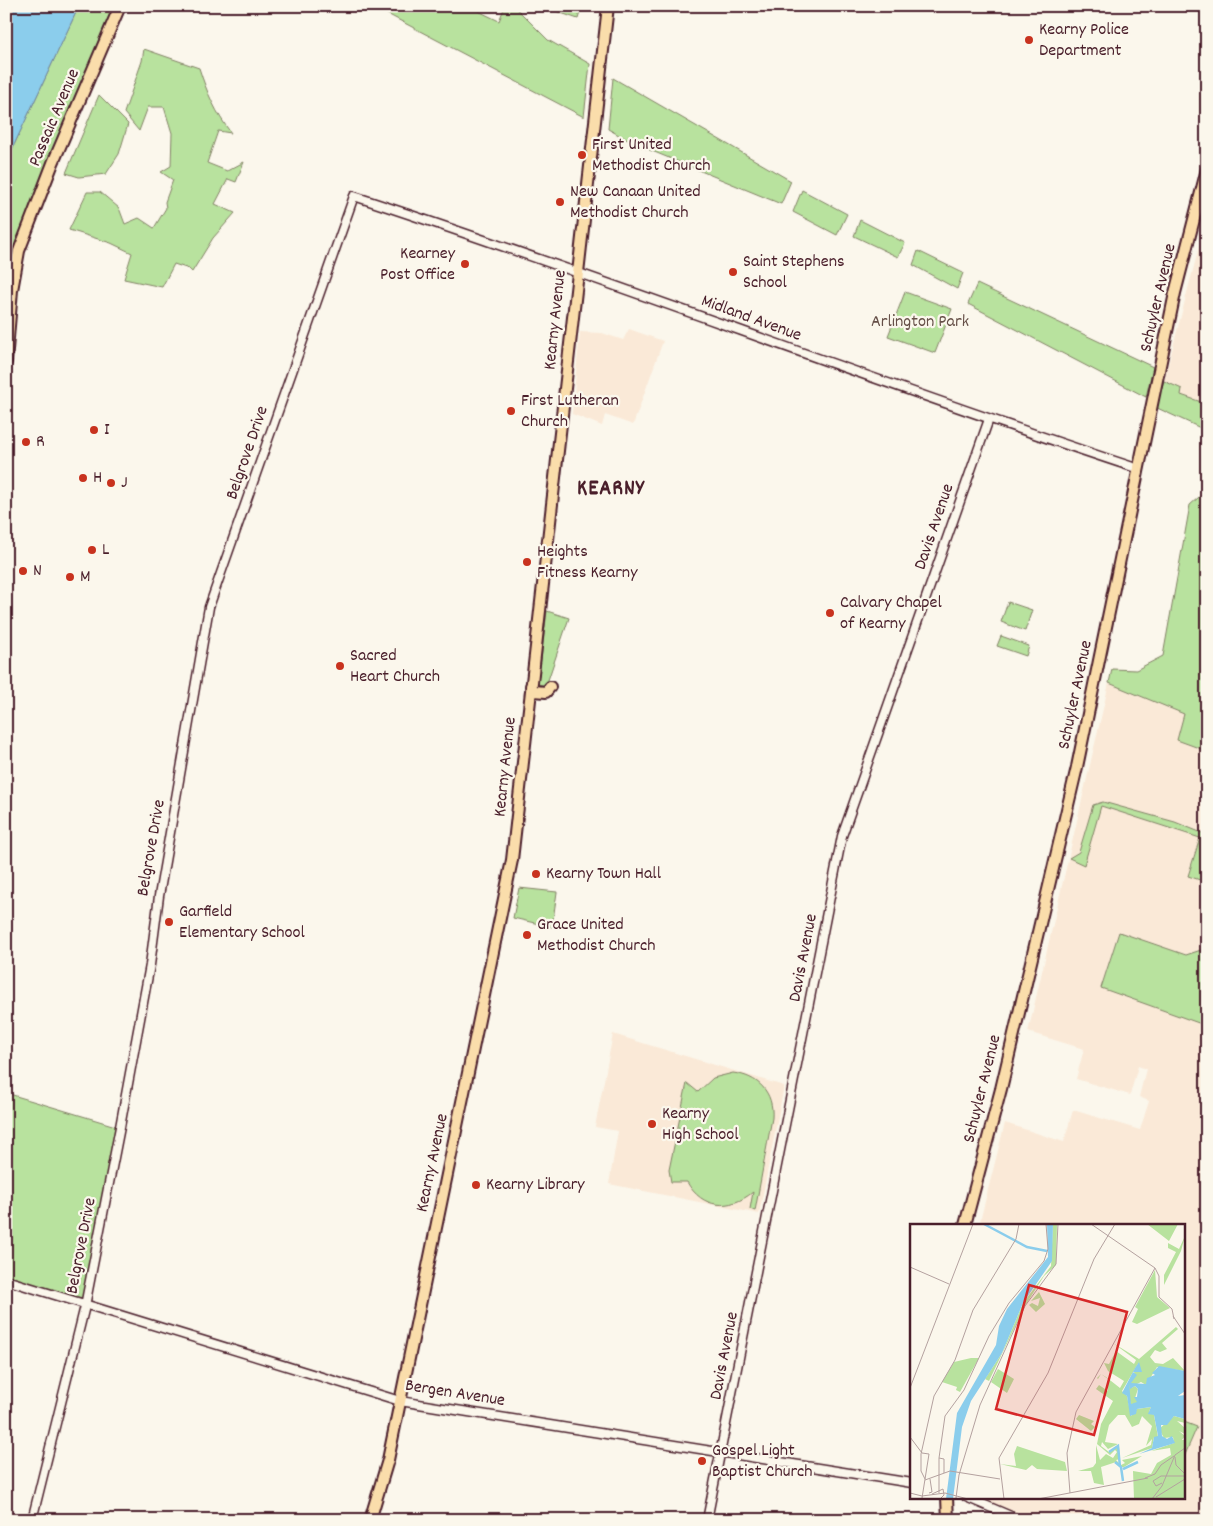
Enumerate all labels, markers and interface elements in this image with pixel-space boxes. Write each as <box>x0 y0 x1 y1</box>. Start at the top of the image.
place label: Kearny Police Department <box>1039 18 1129 64</box>
marker: Kearny Police Department <box>1023 34 1035 46</box>
street label: Passaic Avenue <box>23 65 87 171</box>
place label: First United Methodist Church <box>592 133 711 179</box>
marker: First United Methodist Church <box>576 149 588 161</box>
place label: New Canaan United Methodist Church <box>570 180 701 226</box>
marker: New Canaan United Methodist Church <box>554 196 566 208</box>
street label: Schuyler Avenue <box>1134 241 1184 355</box>
place label: Kearney Post Office <box>380 242 456 288</box>
place label: Saint Stephens School <box>743 250 845 296</box>
marker: Kearney Post Office <box>459 258 471 270</box>
marker: Saint Stephens School <box>727 266 739 278</box>
street label: Kearny Avenue <box>538 269 574 371</box>
street label: Midland Avenue <box>697 289 805 349</box>
park label: Arlington Park <box>871 310 969 335</box>
place label: First Lutheran Church <box>521 389 619 435</box>
street label: Belgrove Drive <box>220 403 276 503</box>
marker: First Lutheran Church <box>505 405 517 417</box>
place label: I <box>104 418 110 443</box>
marker: I <box>88 424 100 436</box>
place label: R <box>36 430 45 455</box>
marker: R <box>20 436 32 448</box>
place label: H <box>93 466 102 491</box>
place label: J <box>121 471 128 496</box>
marker: H <box>77 472 89 484</box>
district label: KEARNY <box>577 474 645 505</box>
marker: J <box>105 477 117 489</box>
street label: Davis Avenue <box>909 481 961 573</box>
place label: L <box>102 538 110 563</box>
place label: Heights Fitness Kearny <box>537 540 638 586</box>
marker: L <box>86 544 98 556</box>
marker: Heights Fitness Kearny <box>521 556 533 568</box>
place label: N <box>33 559 42 584</box>
marker: N <box>17 565 29 577</box>
place label: M <box>80 565 91 590</box>
marker: M <box>64 571 76 583</box>
place label: Calvary Chapel of Kearny <box>840 591 942 637</box>
marker: Calvary Chapel of Kearny <box>824 607 836 619</box>
street label: Schuyler Avenue <box>1052 638 1100 752</box>
place label: Sacred Heart Church <box>350 644 440 690</box>
marker: Sacred Heart Church <box>334 660 346 672</box>
street label: Kearny Avenue <box>488 716 524 818</box>
street label: Belgrove Drive <box>131 798 173 898</box>
place label: Kearny Town Hall <box>546 862 662 887</box>
marker: Kearny Town Hall <box>530 868 542 880</box>
place label: Garfield Elementary School <box>179 900 306 946</box>
street label: Davis Avenue <box>783 912 825 1004</box>
place label: Grace United Methodist Church <box>537 913 656 959</box>
marker: Garfield Elementary School <box>163 916 175 928</box>
marker: Grace United Methodist Church <box>521 929 533 941</box>
street label: Schuyler Avenue <box>957 1032 1009 1146</box>
place label: Kearny High School <box>662 1102 739 1148</box>
street label: Kearny Avenue <box>410 1111 456 1215</box>
marker: Kearny High School <box>646 1118 658 1130</box>
place label: Kearny Library <box>486 1173 585 1198</box>
marker: Kearny Library <box>470 1179 482 1191</box>
street label: Belgrove Drive <box>60 1196 104 1296</box>
inset map <box>910 1224 1186 1498</box>
street label: Davis Avenue <box>704 1310 746 1402</box>
street label: Bergen Avenue <box>403 1374 507 1414</box>
place label: Gospel Light Baptist Church <box>712 1439 813 1485</box>
marker: Gospel Light Baptist Church <box>696 1455 708 1467</box>

